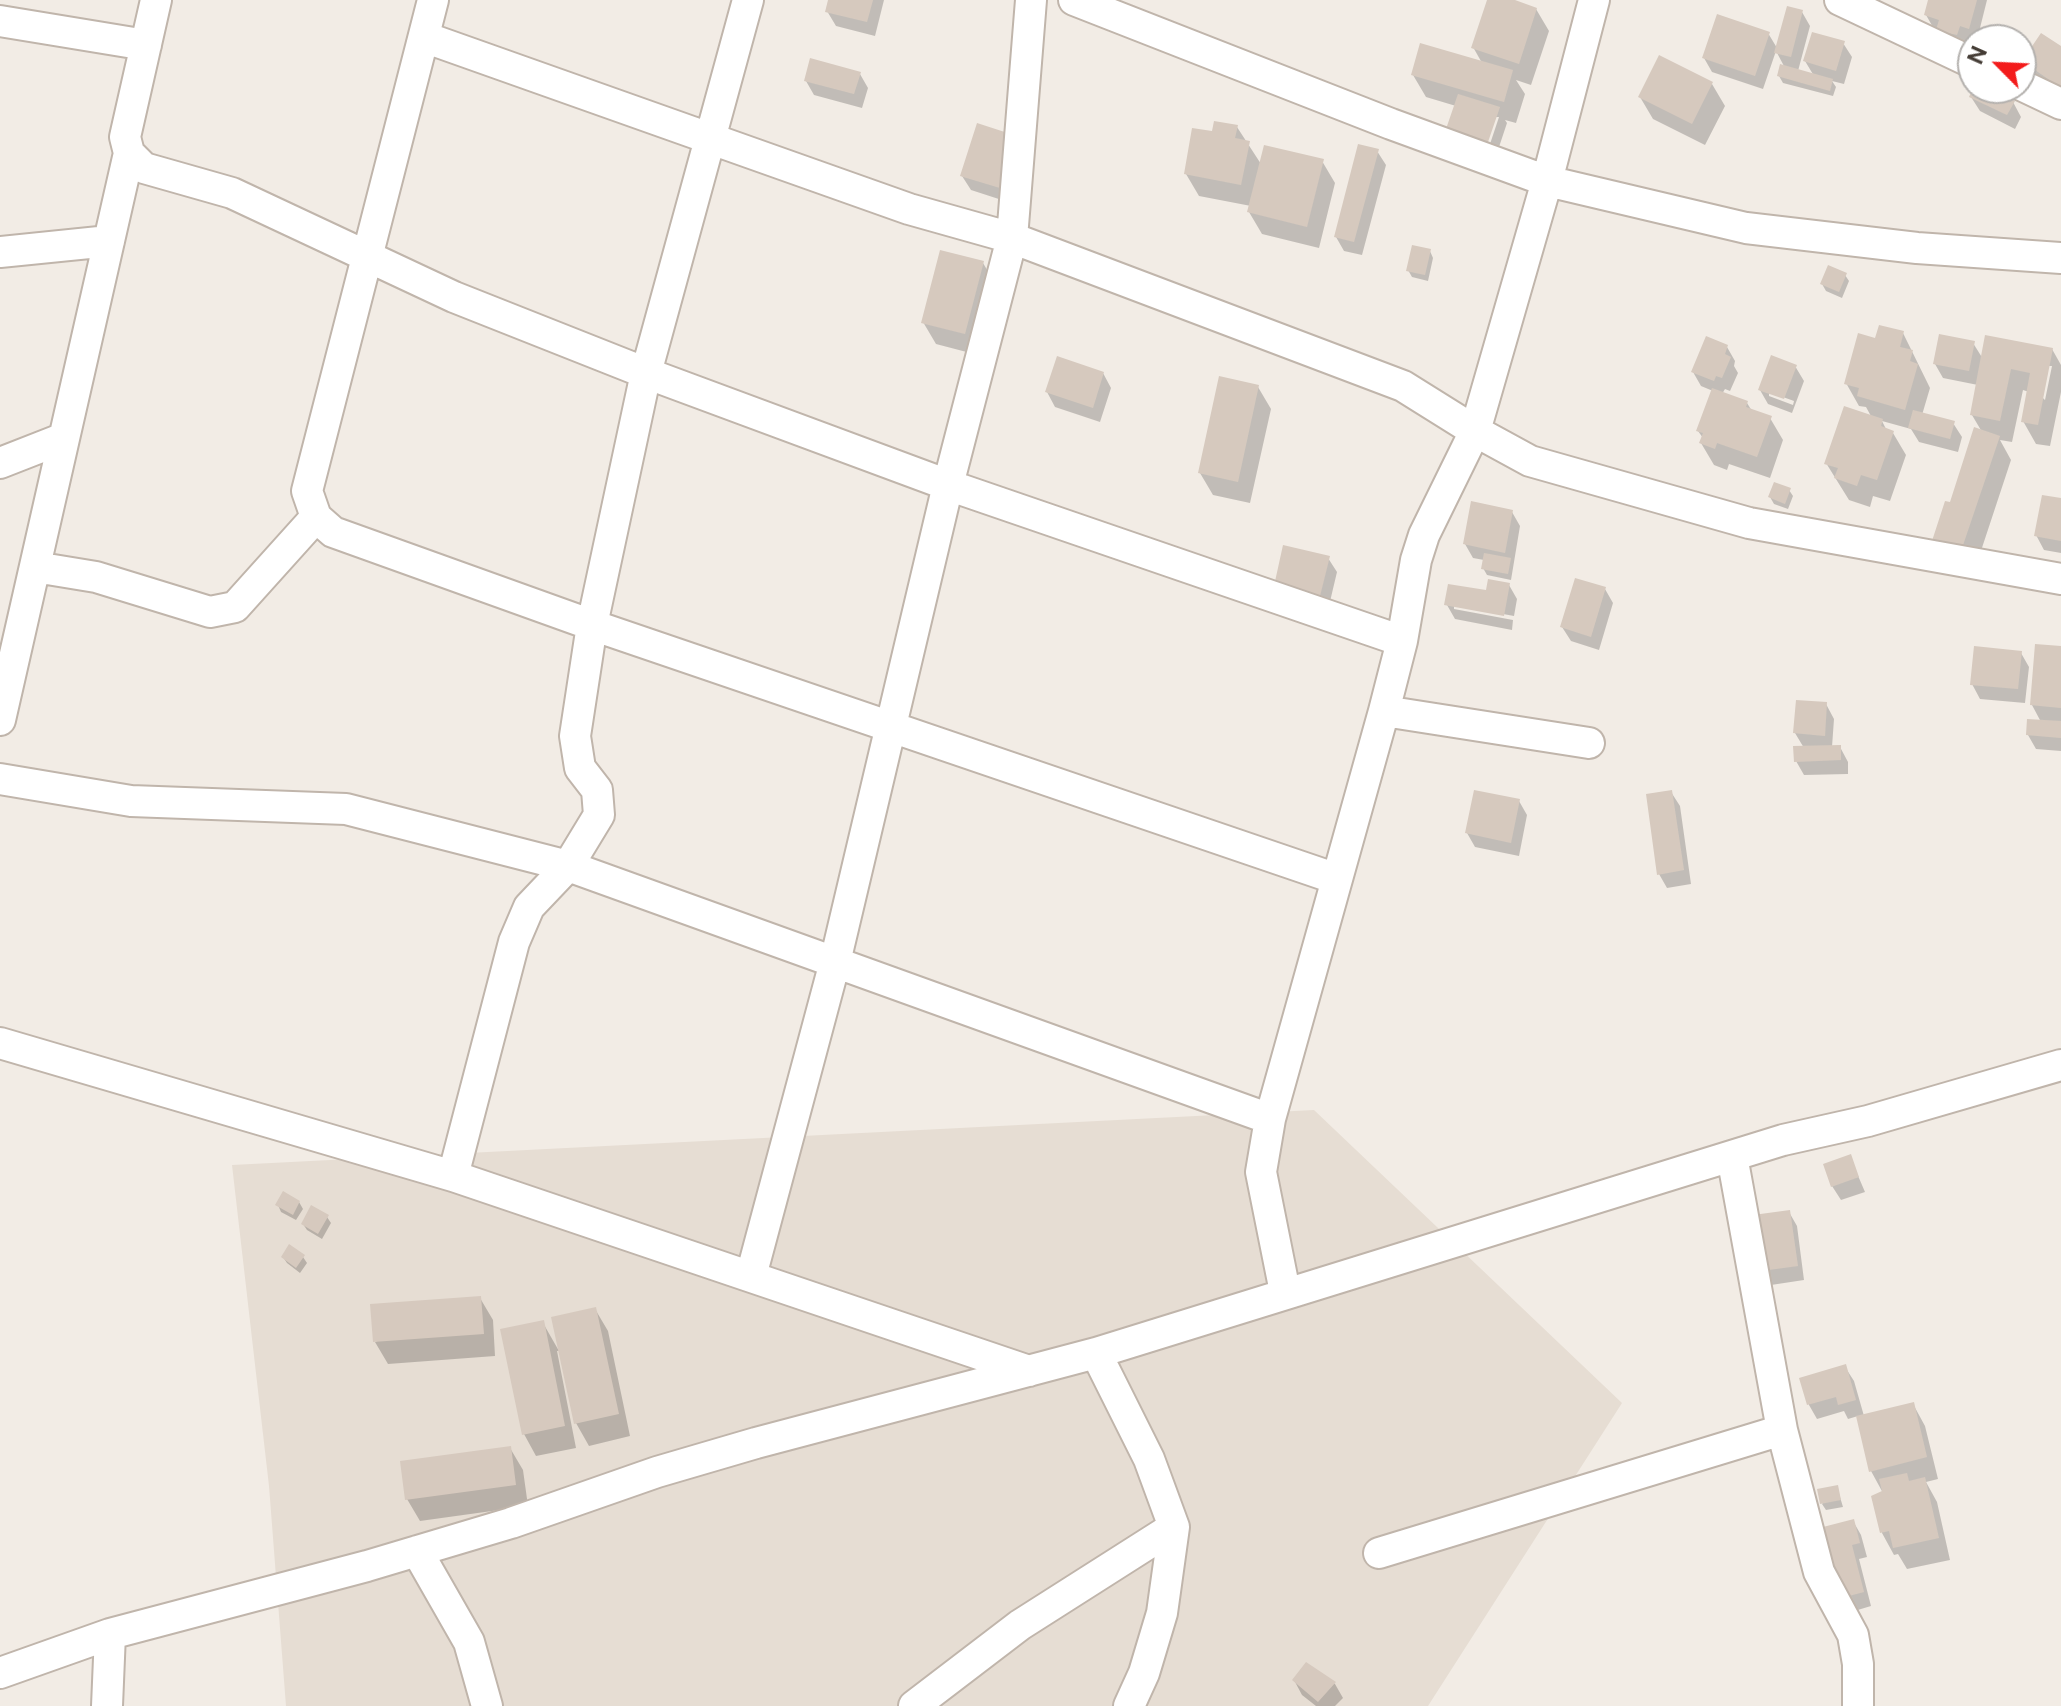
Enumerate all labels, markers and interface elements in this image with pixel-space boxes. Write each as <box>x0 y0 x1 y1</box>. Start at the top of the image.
north arrow <box>1957 24 2037 104</box>
text: N <box>1962 42 1992 68</box>

